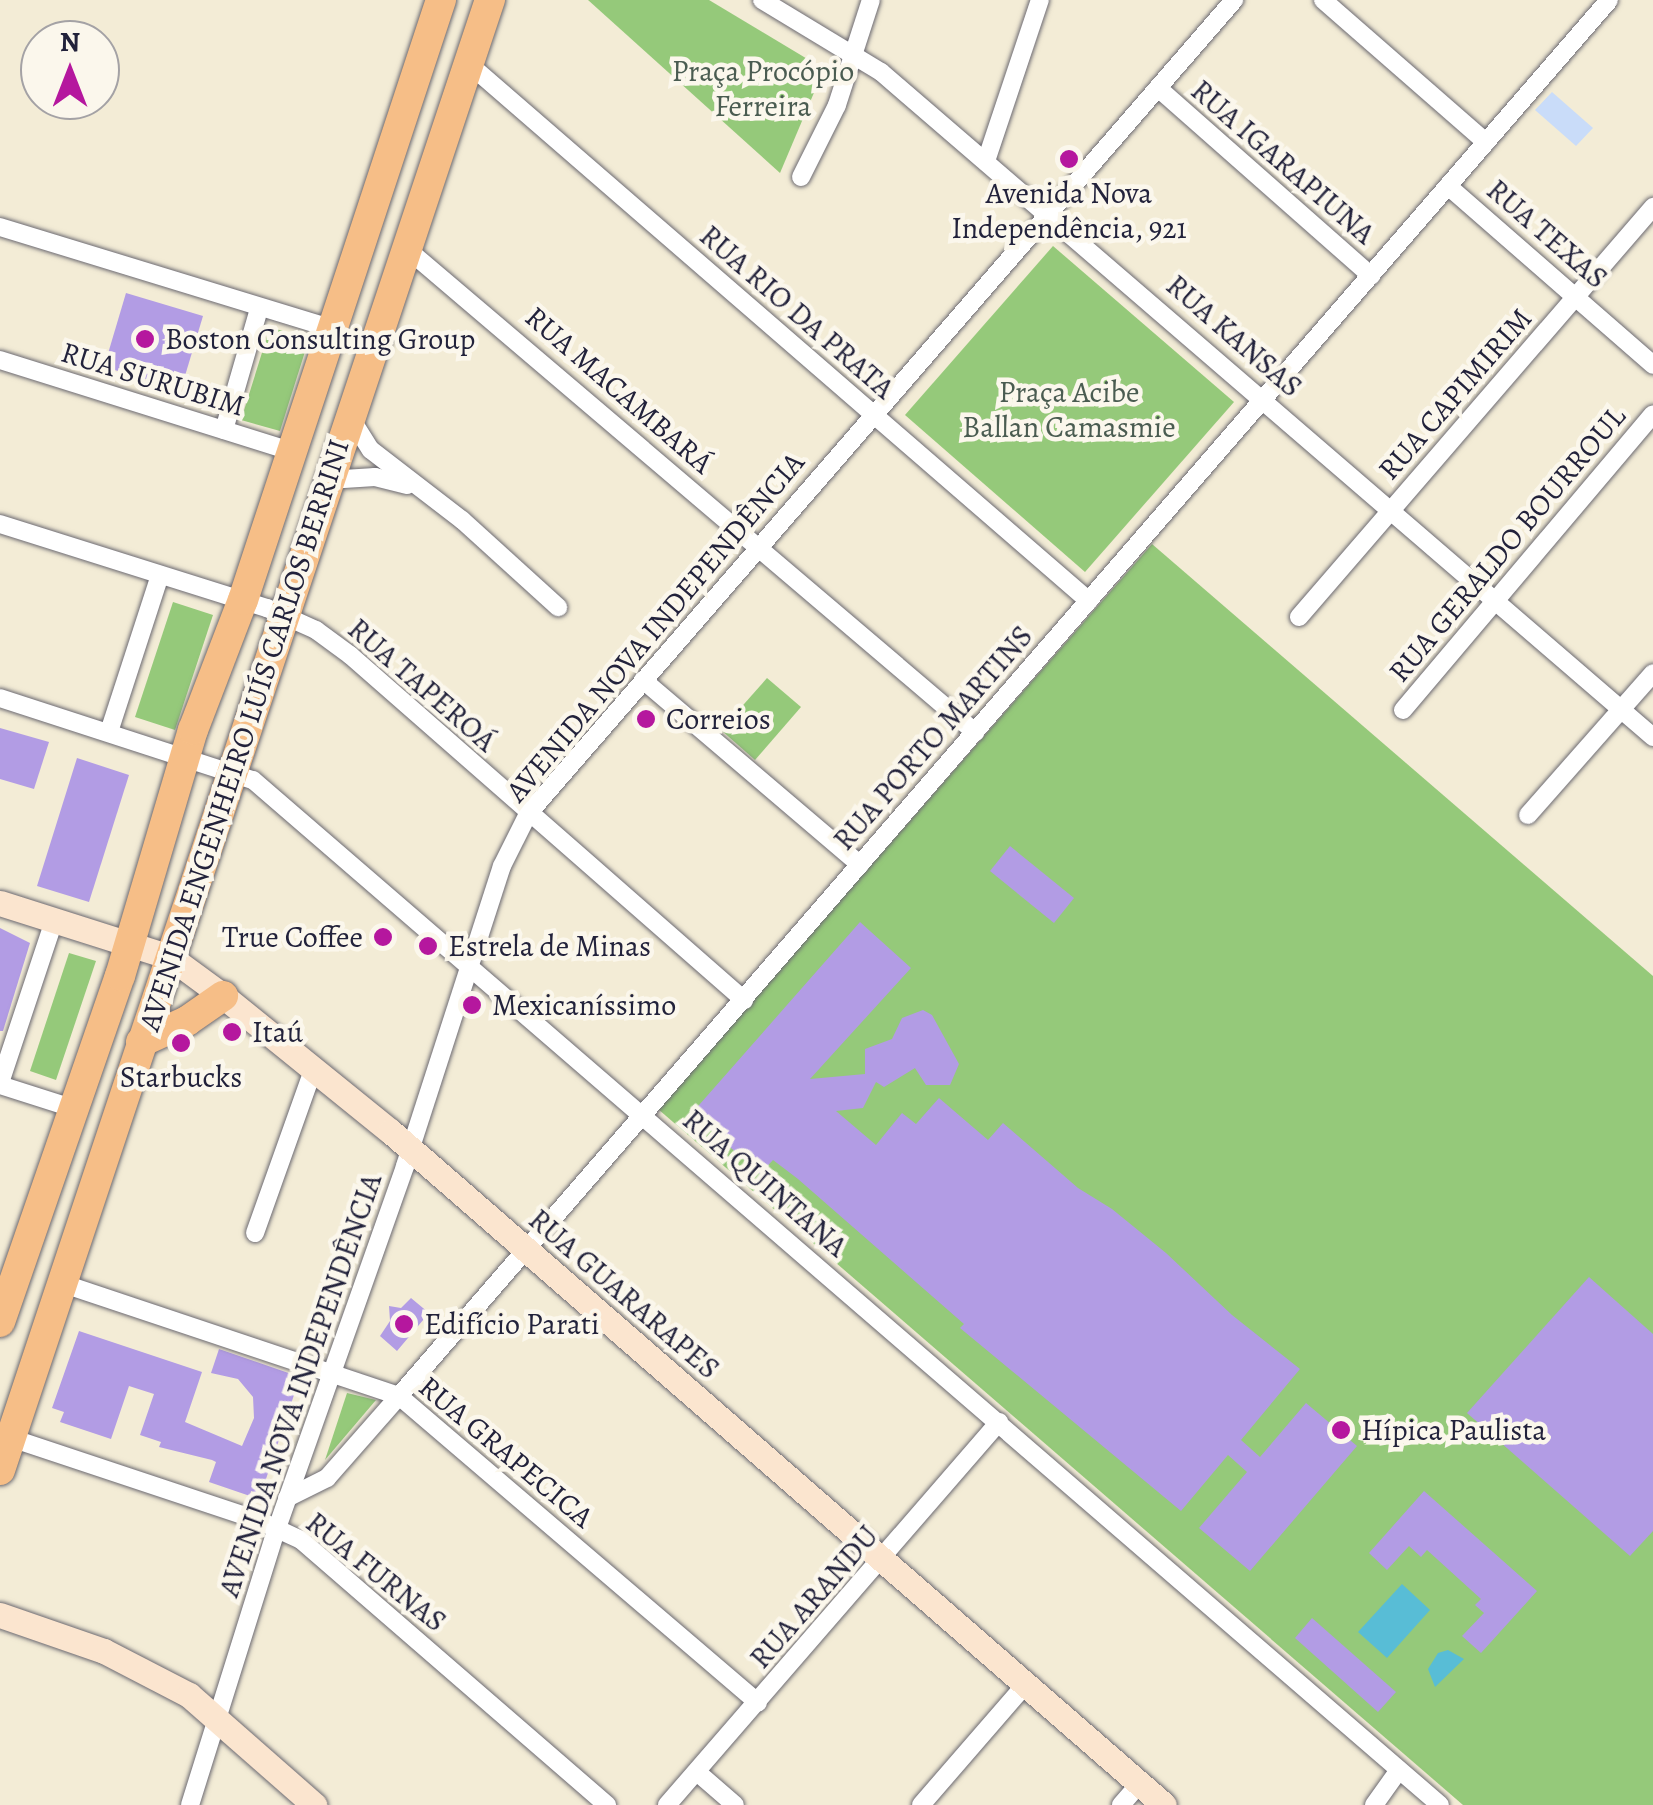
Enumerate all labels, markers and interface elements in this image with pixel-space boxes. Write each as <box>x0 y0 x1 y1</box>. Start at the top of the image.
north arrow <box>20 20 120 120</box>
text: N <box>60 23 80 61</box>
park label: Praça Procópio Ferreira <box>672 53 854 124</box>
street label: RUA IGARAPIUNA <box>1184 72 1382 252</box>
marker: Avenida Nova Independência, 921 <box>1058 148 1080 170</box>
street label: RUA TEXAS <box>1479 172 1615 296</box>
place label: Avenida Nova Independência, 921 <box>951 175 1187 246</box>
street label: RUA RIO DA PRATA <box>692 218 902 406</box>
street label: RUA KANSAS <box>1159 267 1309 405</box>
street label: RUA MACAMBARÁ <box>518 299 720 481</box>
street label: RUA CAPIMIRIM <box>1371 301 1539 487</box>
place label: Boston Consulting Group <box>165 321 475 357</box>
marker: Boston Consulting Group <box>134 328 156 350</box>
street label: RUA SURUBIM <box>57 334 249 424</box>
park label: Praça Acibe Ballan Camasmie <box>962 374 1176 444</box>
street label: RUA GERALDO BOURROUL <box>1381 399 1633 689</box>
street label: AVENIDA ENGENHEIRO LUÍS CARLOS BERRINI <box>131 435 357 1035</box>
street label: AVENIDA NOVA INDEPENDÊNCIA <box>498 445 812 809</box>
street label: RUA TAPEROÁ <box>340 611 504 759</box>
street label: RUA PORTO MARTINS <box>826 618 1040 858</box>
place label: Correios <box>666 701 771 737</box>
marker: Correios <box>635 708 657 730</box>
place label: True Coffee <box>222 919 363 955</box>
marker: True Coffee <box>372 926 394 948</box>
place label: Estrela de Minas <box>448 928 651 964</box>
marker: Estrela de Minas <box>417 935 439 957</box>
place label: Mexicaníssimo <box>492 987 676 1023</box>
marker: Mexicaníssimo <box>461 994 483 1016</box>
place label: Itaú <box>252 1014 303 1050</box>
marker: Itaú <box>221 1021 243 1043</box>
marker: Starbucks <box>170 1032 192 1054</box>
place label: Starbucks <box>120 1059 242 1095</box>
street label: RUA QUINTANA <box>675 1102 855 1264</box>
street label: AVENIDA NOVA INDEPENDÊNCIA <box>211 1169 389 1601</box>
street label: RUA GUARARAPES <box>521 1201 727 1387</box>
place label: Edifício Parati <box>424 1306 599 1342</box>
marker: Edifício Parati <box>393 1313 415 1335</box>
street label: RUA GRAPECICA <box>411 1369 601 1535</box>
place label: Hípica Paulista <box>1361 1412 1546 1448</box>
marker: Hípica Paulista <box>1330 1419 1352 1441</box>
street label: RUA FURNAS <box>299 1504 453 1640</box>
street label: RUA ARANDU <box>742 1518 886 1676</box>

